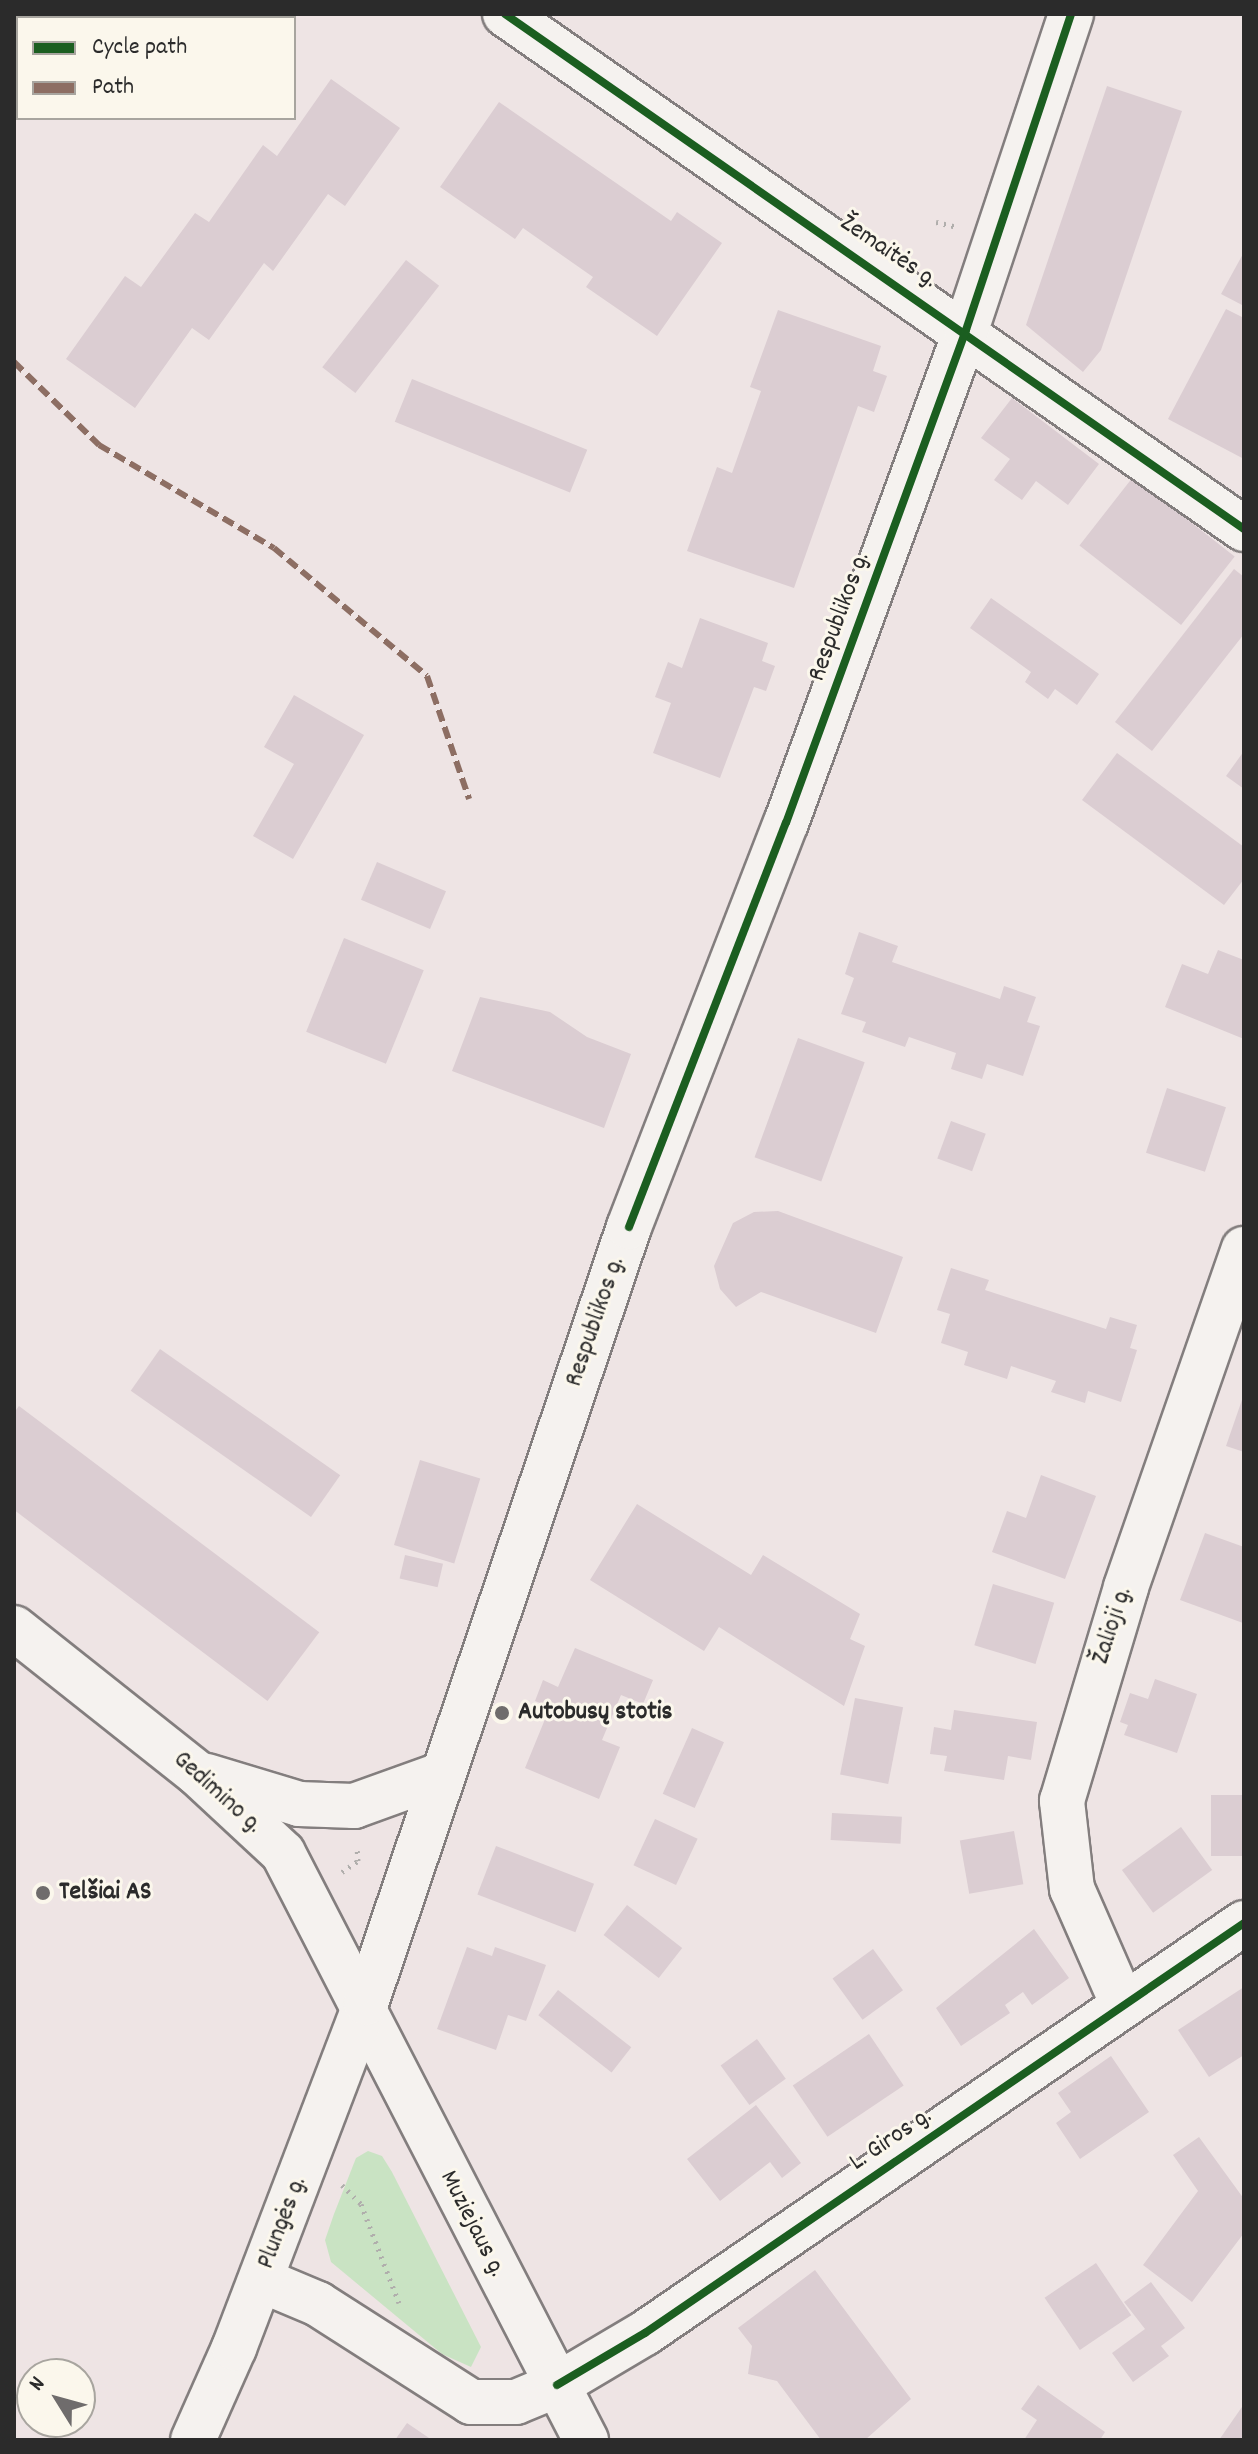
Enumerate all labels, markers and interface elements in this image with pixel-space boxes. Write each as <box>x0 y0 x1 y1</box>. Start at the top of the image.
legend <box>16 16 296 120</box>
text: Cycle path <box>92 31 187 65</box>
text: Path <box>92 71 134 105</box>
street label: Žemaitės g. <box>833 208 943 296</box>
street label: Respublikos g. <box>802 548 878 686</box>
street label: Respublikos g. <box>559 1253 633 1391</box>
street label: Žalioji g. <box>1086 1583 1140 1669</box>
place label: Autobusų stotis <box>518 1697 673 1729</box>
marker: Autobusų stotis <box>493 1704 511 1722</box>
street label: Gedimino g. <box>166 1745 268 1841</box>
place label: Telšiai AS <box>59 1877 152 1909</box>
marker: Telšiai AS <box>34 1884 52 1902</box>
street label: L. Giros g. <box>844 2101 938 2179</box>
street label: Muziejaus g. <box>432 2166 512 2282</box>
street label: Plungės g. <box>251 2172 315 2274</box>
north arrow <box>16 2358 96 2438</box>
text: N <box>22 2371 54 2398</box>

